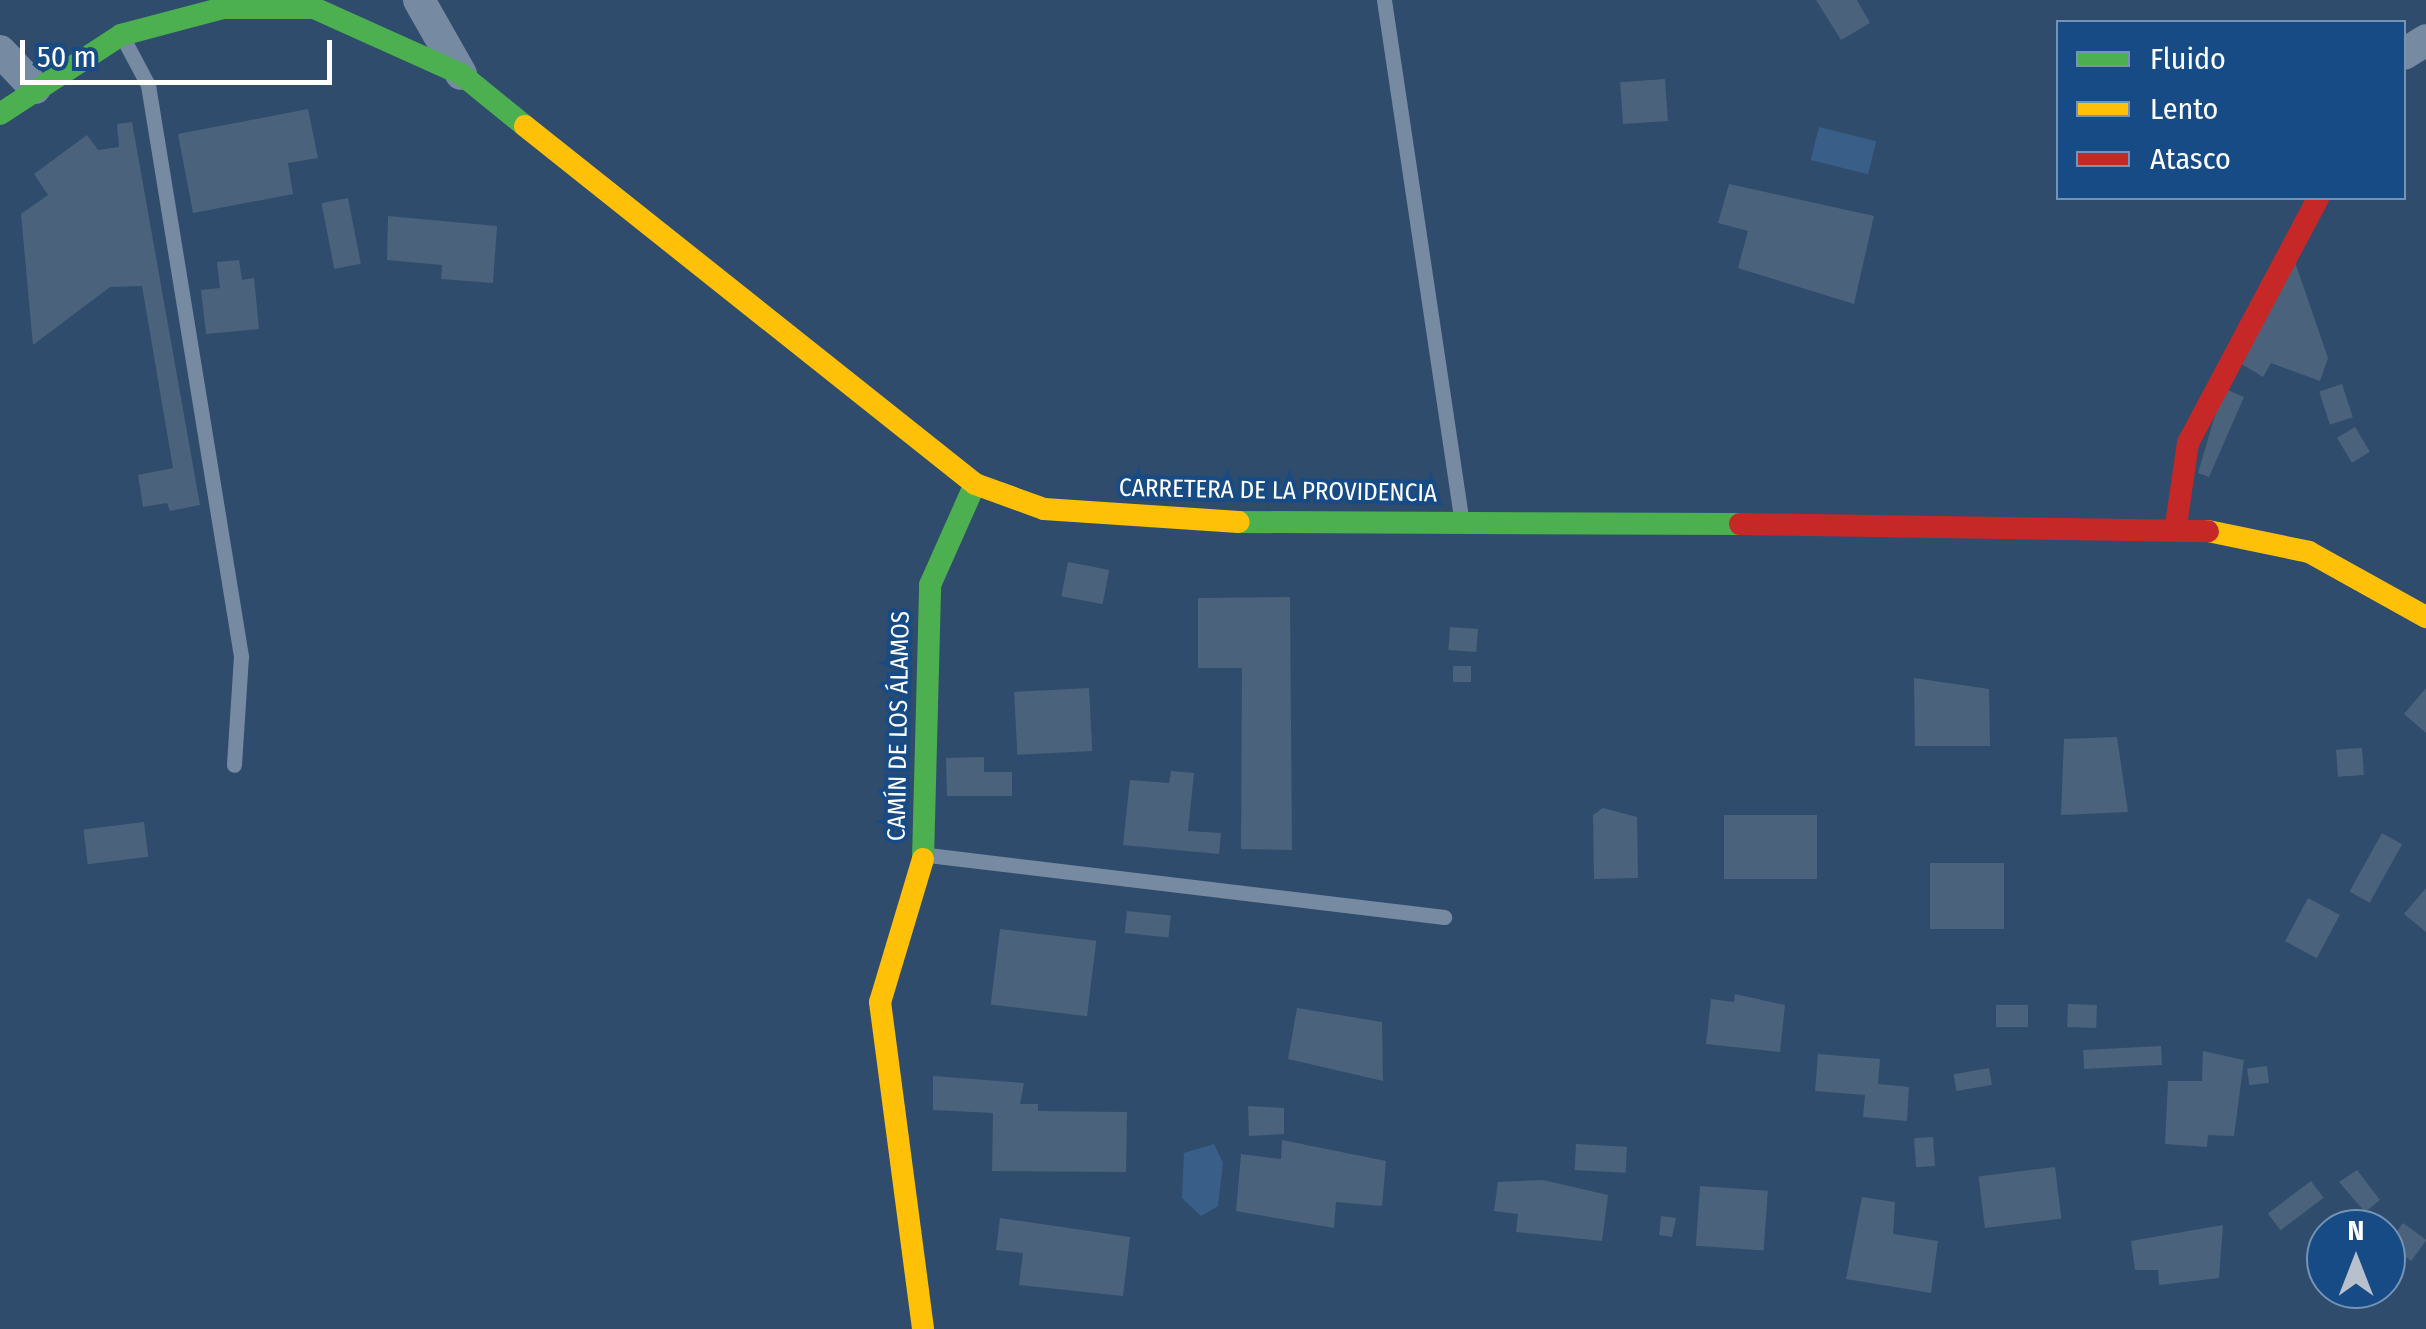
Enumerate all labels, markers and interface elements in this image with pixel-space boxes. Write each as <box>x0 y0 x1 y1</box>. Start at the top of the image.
scale bar <box>25 20 338 82</box>
legend <box>2056 20 2406 200</box>
text: 50 m <box>37 39 97 75</box>
text: Fluido <box>2150 41 2226 77</box>
text: Lento <box>2150 91 2218 127</box>
text: Atasco <box>2150 141 2231 177</box>
street label: CARRETERA DE LA PROVIDENCIA <box>1119 473 1437 509</box>
street label: CAMÍN DE LOS ÁLAMOS <box>882 611 916 841</box>
north arrow <box>2306 1209 2406 1309</box>
text: N <box>2348 1214 2364 1247</box>

